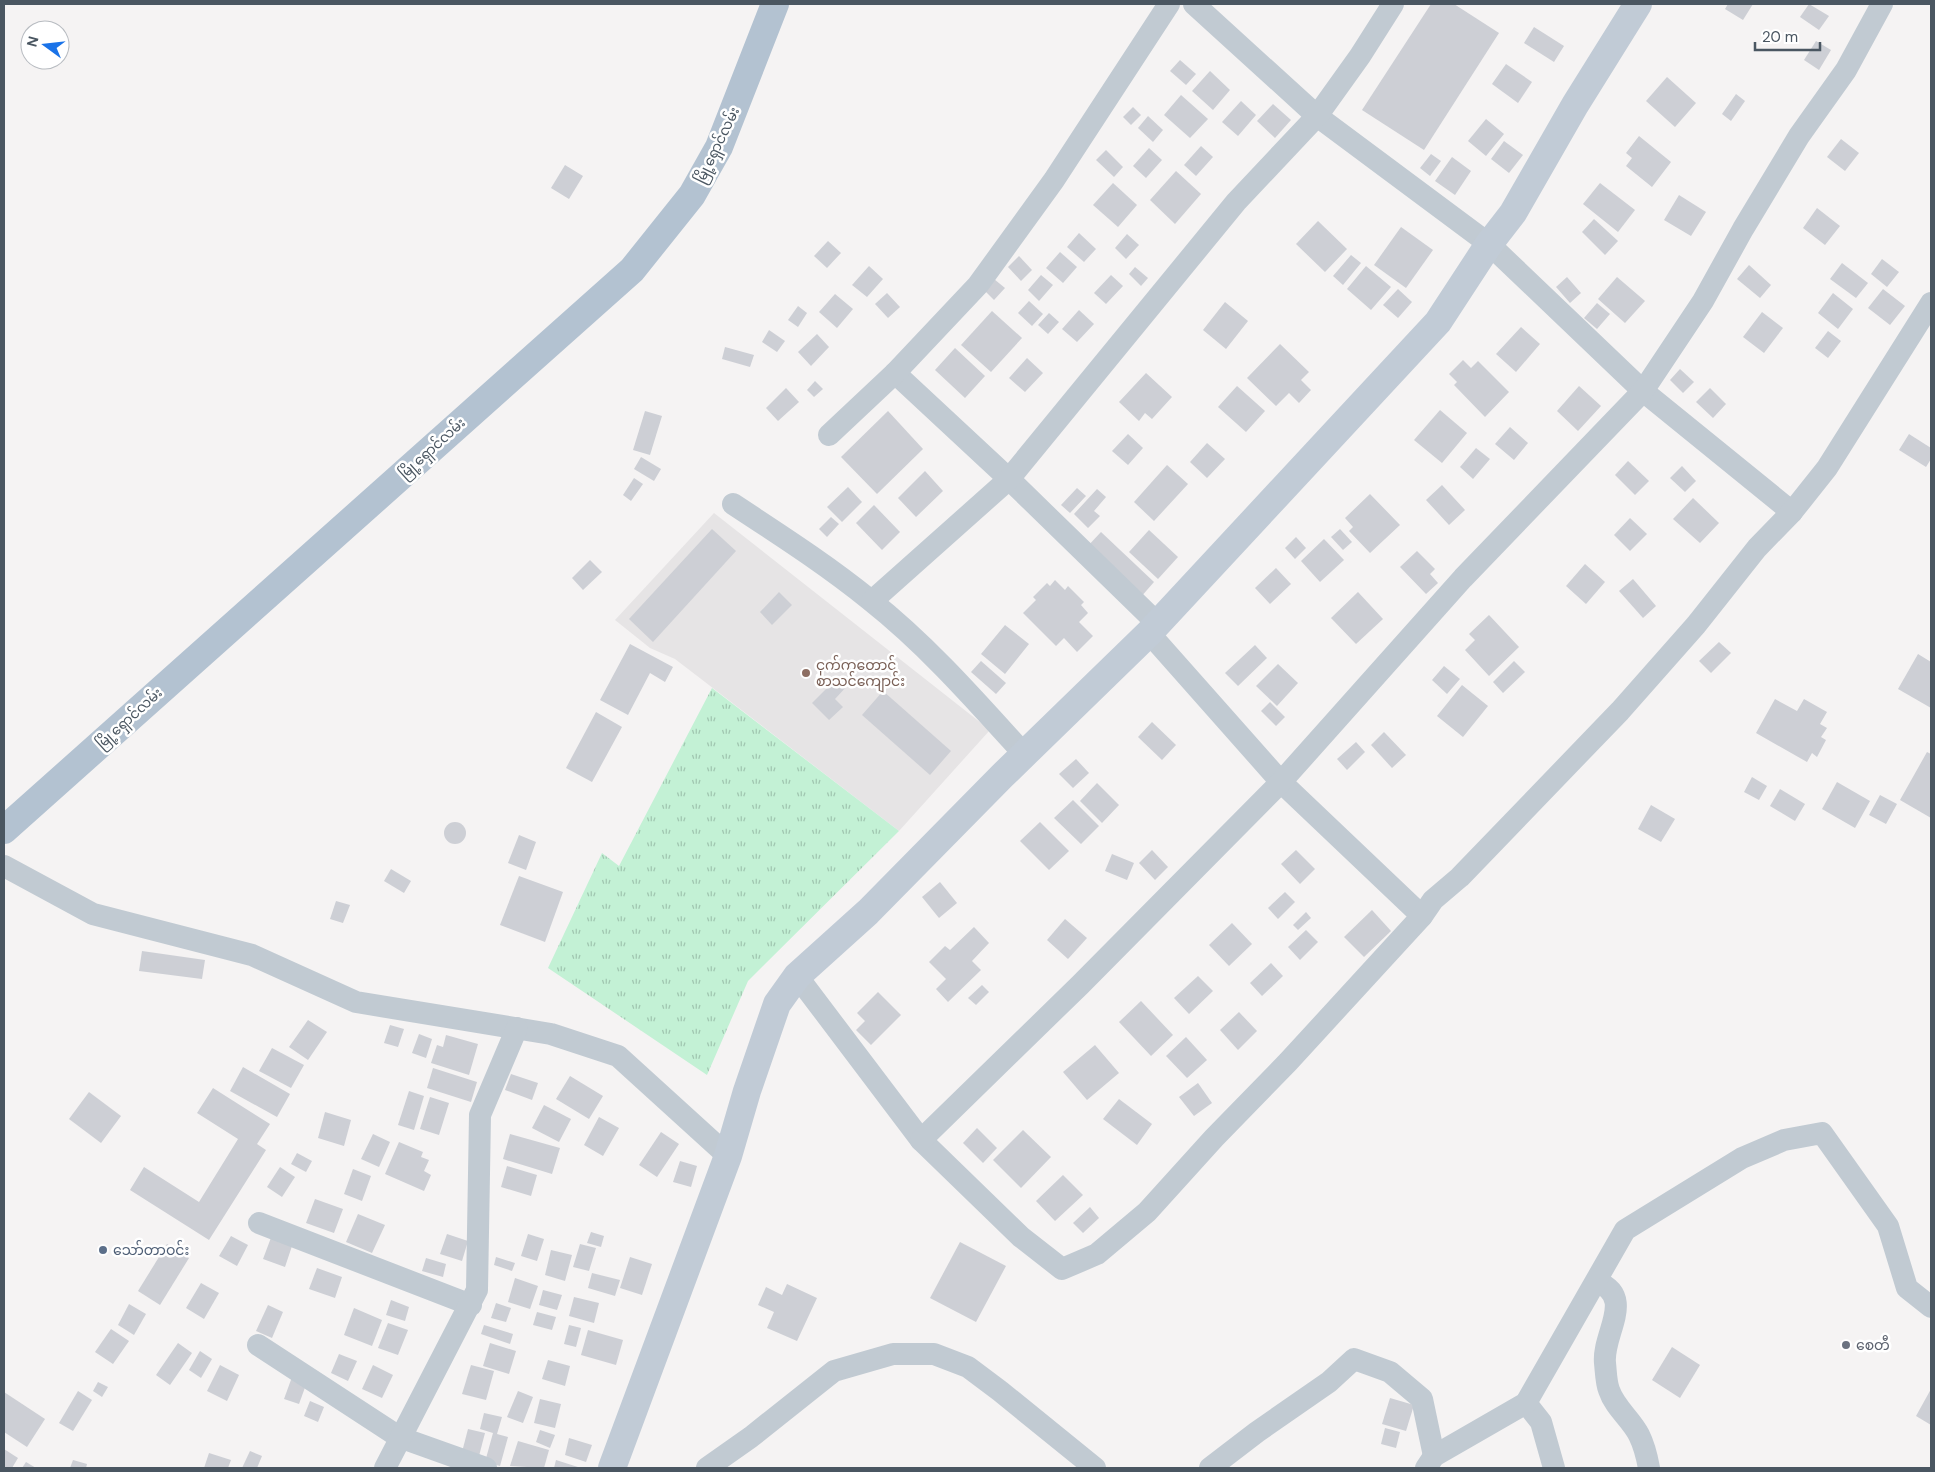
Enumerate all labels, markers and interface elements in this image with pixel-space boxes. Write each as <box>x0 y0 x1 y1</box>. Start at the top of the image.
north arrow <box>20 20 70 70</box>
scale bar <box>1755 20 1820 52</box>
text: 20 m <box>1762 27 1798 47</box>
text: N <box>22 34 42 49</box>
street label: မြို့ရှောင်လမ်း <box>690 103 746 188</box>
street label: မြို့ရှောင်လမ်း <box>394 413 471 485</box>
place label: ငှက်ကတောင် စာသင်ကျောင်း <box>816 655 905 693</box>
marker: ငှက်ကတောင် စာသင်ကျောင်း <box>800 667 812 679</box>
street label: မြို့ရှောင်လမ်း <box>91 683 168 755</box>
place label: သော်တာဝင်း <box>113 1240 189 1259</box>
marker: သော်တာဝင်း <box>97 1244 109 1256</box>
place label: စေတီ <box>1856 1335 1890 1354</box>
marker: စေတီ <box>1840 1339 1852 1351</box>

